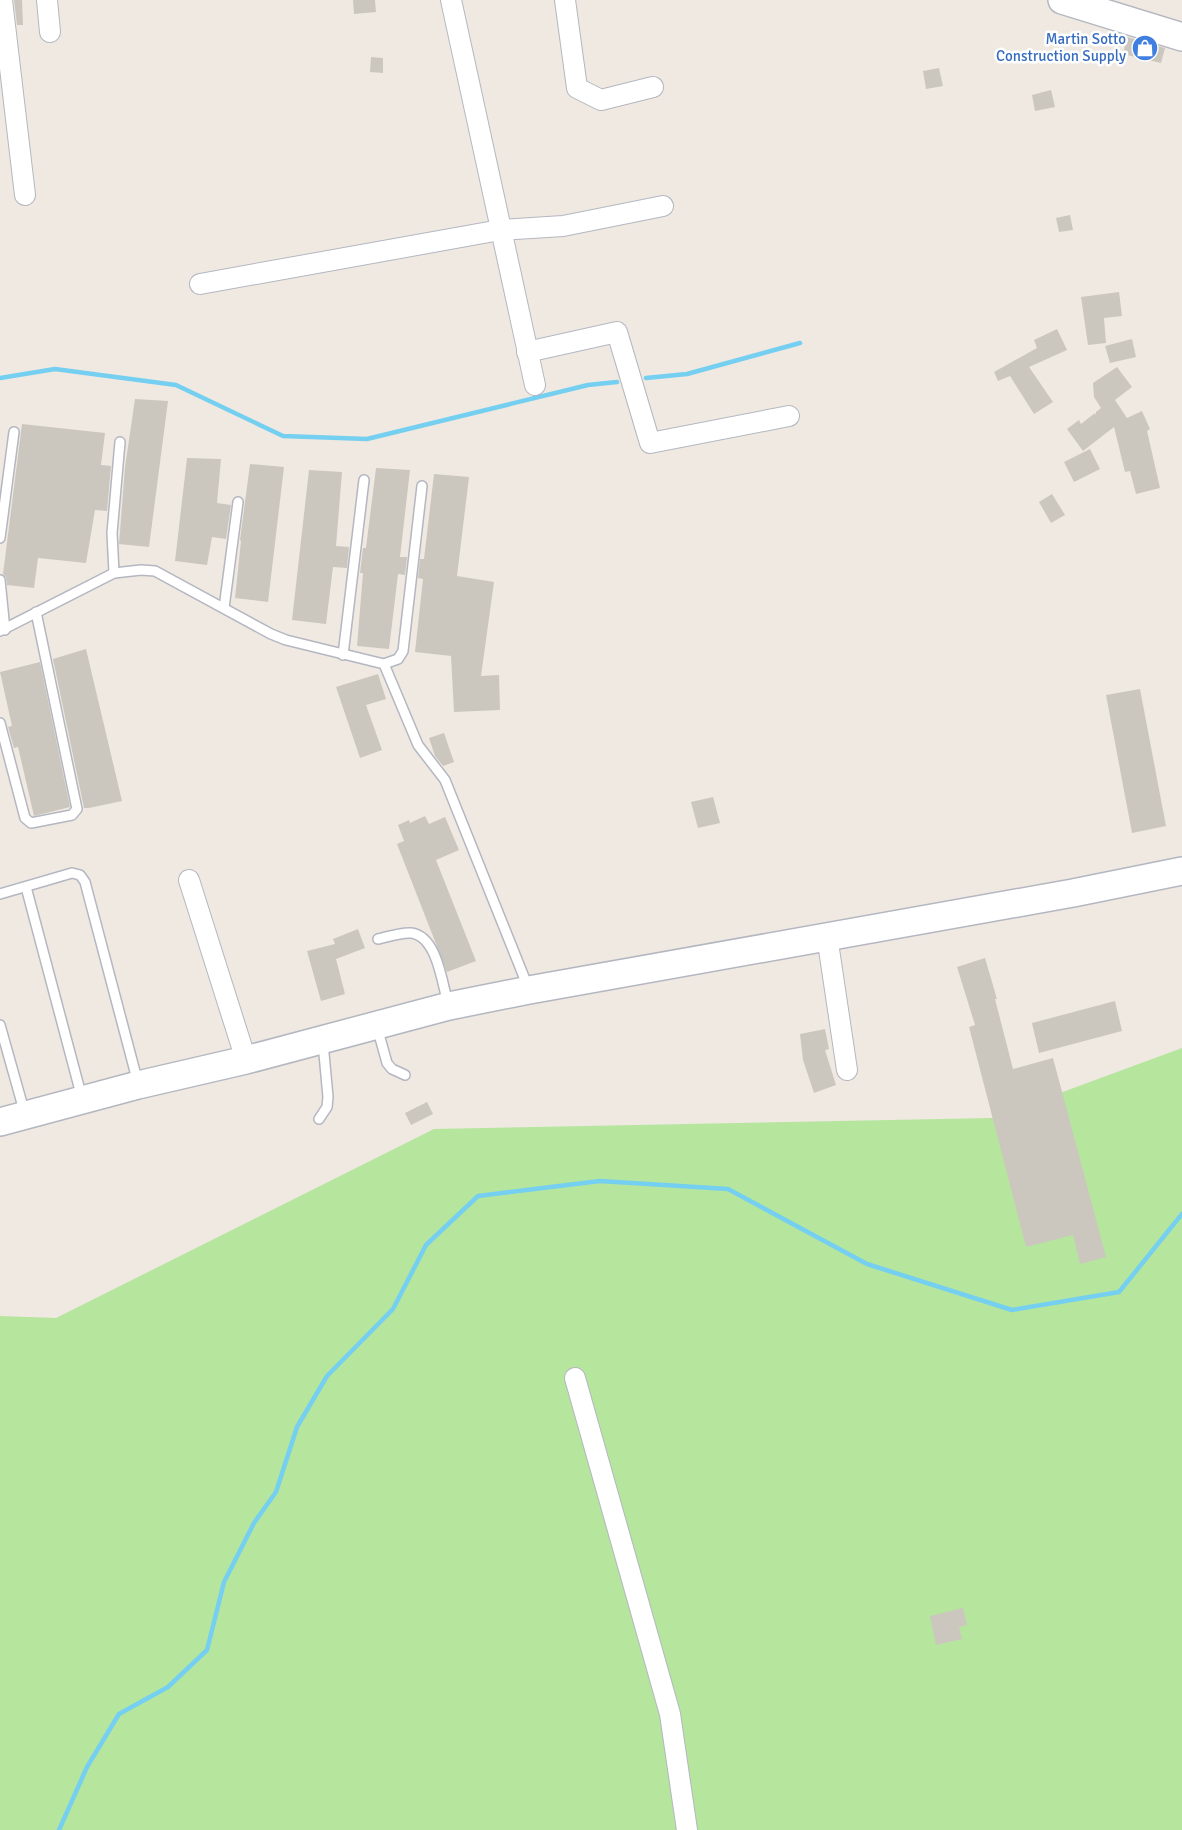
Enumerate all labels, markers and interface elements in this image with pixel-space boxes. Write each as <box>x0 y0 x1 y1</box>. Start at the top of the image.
place label: Martin Sotto Construction Supply <box>996 30 1126 65</box>
shop icon: Martin Sotto Construction Supply <box>1130 33 1160 63</box>

